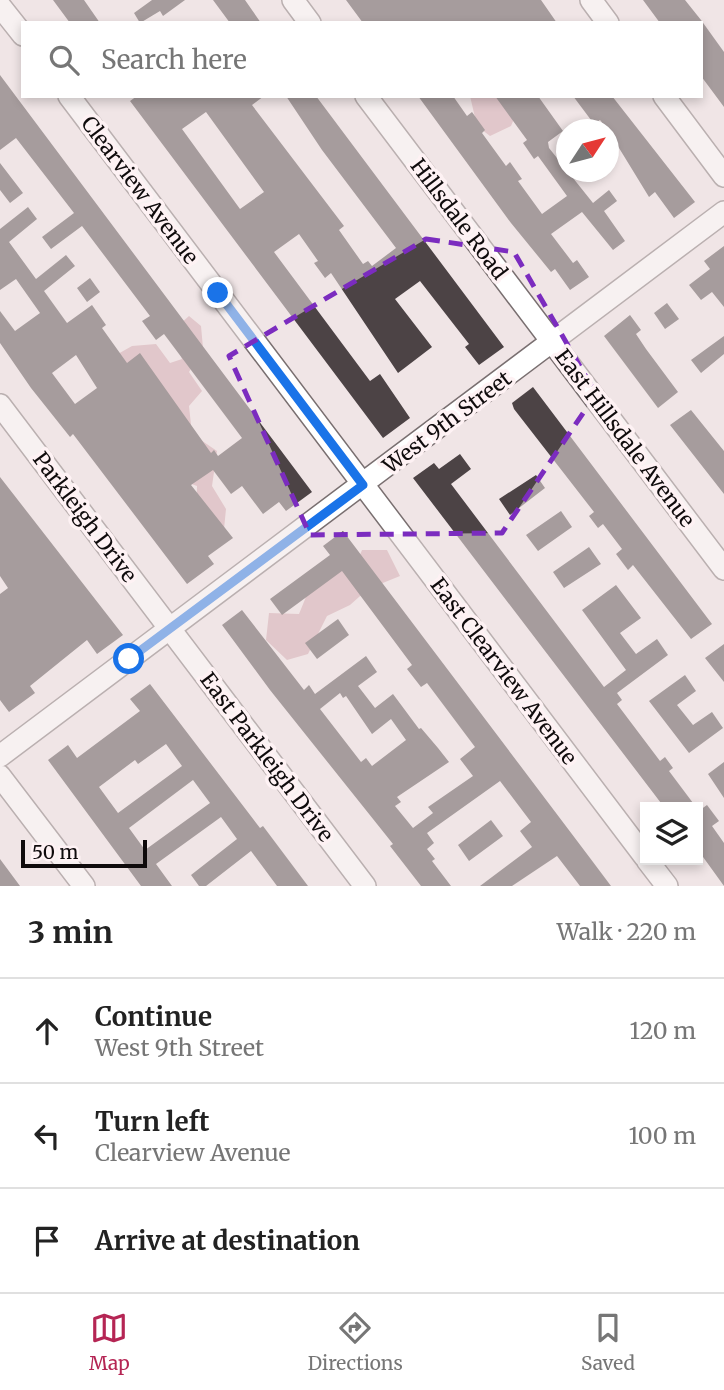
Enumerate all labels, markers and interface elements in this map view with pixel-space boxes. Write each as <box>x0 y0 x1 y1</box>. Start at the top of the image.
search box <box>21 21 703 98</box>
icon: search <box>45 41 83 79</box>
text: Search here <box>101 43 247 76</box>
street label: Clearview Avenue <box>75 111 205 269</box>
north arrow <box>556 119 619 182</box>
street label: Hillsdale Road <box>405 153 513 285</box>
route end <box>202 277 233 308</box>
street label: East Hillsdale Avenue <box>549 344 701 532</box>
street label: West 9th Street <box>376 365 517 480</box>
street label: Parkleigh Drive <box>27 446 143 588</box>
street label: East Clearview Avenue <box>425 572 583 770</box>
route start <box>113 643 144 674</box>
street label: East Parkleigh Drive <box>194 667 340 847</box>
map controls <box>640 802 703 865</box>
button: layers <box>640 802 703 865</box>
scale bar <box>21 837 147 869</box>
text: 50 m <box>32 840 78 864</box>
text: 3 min <box>28 913 113 951</box>
text: Walk · 220 m <box>557 917 696 946</box>
text: Continue <box>95 1000 212 1033</box>
icon: ahead <box>28 1012 66 1050</box>
text: 120 m <box>630 1016 696 1045</box>
text: West 9th Street <box>95 1033 264 1062</box>
text: Turn left <box>95 1105 209 1138</box>
icon: left <box>28 1117 66 1155</box>
text: 100 m <box>628 1121 696 1150</box>
text: Clearview Avenue <box>95 1138 291 1167</box>
icon: arrive <box>28 1222 66 1260</box>
text: Arrive at destination <box>95 1224 360 1257</box>
tab: Map <box>89 1309 130 1375</box>
tab: Directions <box>308 1309 403 1375</box>
tab: Saved <box>581 1309 635 1375</box>

